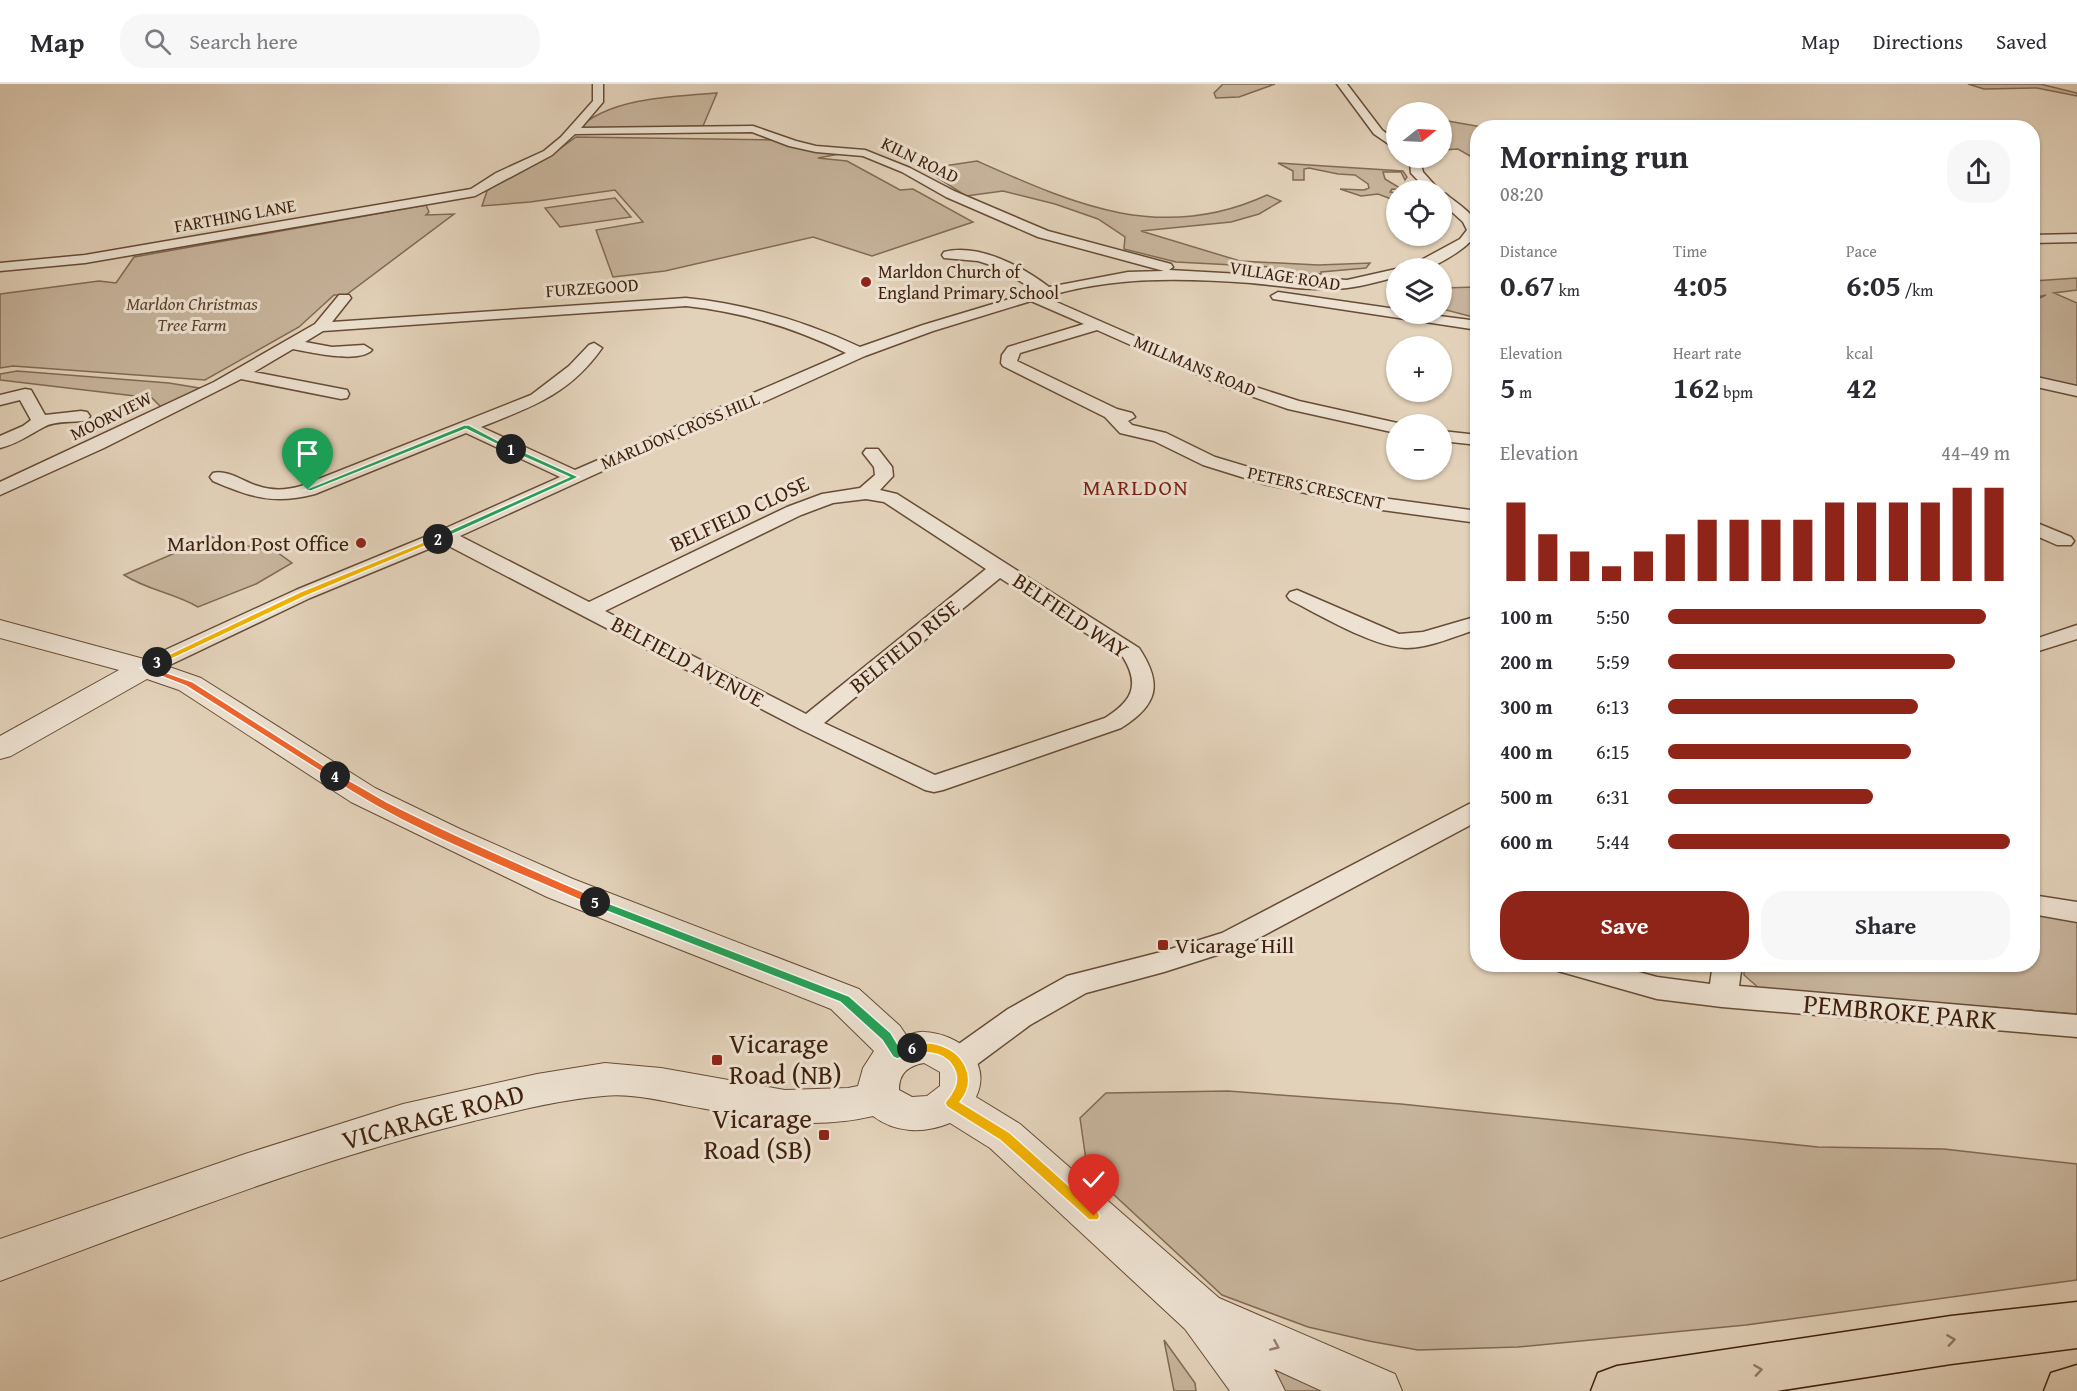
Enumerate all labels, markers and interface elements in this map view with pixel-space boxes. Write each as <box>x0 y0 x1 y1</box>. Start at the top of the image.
search box <box>120 14 540 68</box>
text: Map <box>30 21 84 62</box>
icon: search <box>141 25 174 58</box>
text: Search here <box>189 25 298 57</box>
text: Map <box>1801 26 1840 57</box>
text: Directions <box>1873 26 1963 57</box>
text: Saved <box>1996 26 2047 57</box>
north arrow <box>1386 102 1452 168</box>
map controls <box>1386 102 1452 480</box>
street label: KILN ROAD <box>877 129 964 190</box>
text: Morning run <box>1500 132 1689 180</box>
button: share <box>1947 140 2010 203</box>
text: 08:20 <box>1500 179 1543 208</box>
button: locate <box>1386 180 1452 246</box>
street label: FARTHING LANE <box>172 192 298 239</box>
text: Distance <box>1500 239 1557 263</box>
text: Time <box>1673 239 1707 263</box>
text: Pace <box>1846 239 1877 263</box>
street label: VILLAGE ROAD <box>1228 253 1342 298</box>
place label: Marldon Church of England Primary School <box>878 258 1059 306</box>
button: layers <box>1386 258 1452 324</box>
text: 0.67 <box>1500 263 1555 307</box>
text: 4:05 <box>1673 263 1728 307</box>
text: 6:05 <box>1846 263 1901 307</box>
street label: FURZEGOOD <box>545 271 639 304</box>
marker: Marldon Church of England Primary School <box>859 275 873 289</box>
text: km <box>1555 278 1580 302</box>
text: /km <box>1901 278 1933 302</box>
park label: Marldon Christmas Tree Farm <box>126 290 258 338</box>
street label: MILLMANS ROAD <box>1130 328 1261 404</box>
button: + <box>1386 336 1452 402</box>
text: Elevation <box>1500 341 1563 365</box>
text: Heart rate <box>1673 341 1742 365</box>
text: kcal <box>1846 341 1873 365</box>
text: 5 <box>1500 365 1516 409</box>
text: 162 <box>1673 365 1720 409</box>
text: 42 <box>1846 365 1877 409</box>
text: m <box>1516 380 1532 404</box>
text: bpm <box>1720 380 1753 404</box>
street label: MOORVIEW <box>65 384 157 447</box>
street label: MARLDON CROSS HILL <box>596 385 764 476</box>
button: − <box>1386 414 1452 480</box>
pin <box>282 428 333 490</box>
pin: 1 <box>496 434 526 464</box>
icon: arrive <box>291 437 324 470</box>
text: 1 <box>507 437 515 461</box>
text: Elevation <box>1500 438 1578 467</box>
text: 44–49 m <box>1941 438 2010 467</box>
street label: PETERS CRESCENT <box>1245 459 1387 516</box>
street label: BELFIELD CLOSE <box>664 467 814 559</box>
district label: MARLDON <box>1083 471 1189 503</box>
pin: 2 <box>423 524 453 554</box>
place label: Marldon Post Office <box>167 527 349 559</box>
text: 2 <box>434 527 442 551</box>
marker: Marldon Post Office <box>354 536 368 550</box>
street label: BELFIELD WAY <box>1007 564 1135 666</box>
street label: BELFIELD RISE <box>842 592 966 700</box>
text: 100 m <box>1500 602 1553 631</box>
text: 5:50 <box>1596 602 1630 631</box>
street label: BELFIELD AVENUE <box>606 607 770 715</box>
pin: 3 <box>142 647 172 677</box>
text: 200 m <box>1500 647 1553 676</box>
text: 5:59 <box>1596 647 1630 676</box>
text: 3 <box>153 650 161 674</box>
text: 300 m <box>1500 692 1553 721</box>
text: 6:13 <box>1596 692 1630 721</box>
text: 400 m <box>1500 737 1553 766</box>
text: 6:15 <box>1596 737 1630 766</box>
pin: 4 <box>320 761 350 791</box>
text: 4 <box>331 764 339 788</box>
text: 500 m <box>1500 782 1553 811</box>
text: 6:31 <box>1596 782 1630 811</box>
text: 600 m <box>1500 827 1553 856</box>
text: 5:44 <box>1596 827 1630 856</box>
pin: 5 <box>580 887 610 917</box>
text: 5 <box>591 890 599 914</box>
button: Save <box>1500 891 1749 960</box>
button: Share <box>1761 891 2010 960</box>
place label: Vicarage Hill <box>1175 929 1294 961</box>
marker: Vicarage Hill <box>1156 938 1170 952</box>
street label: PEMBROKE PARK <box>1802 983 1998 1039</box>
place label: Vicarage Road (NB) <box>729 1023 842 1094</box>
pin: 6 <box>897 1033 927 1063</box>
text: 6 <box>908 1036 916 1060</box>
marker: Vicarage Road (NB) <box>710 1053 724 1067</box>
street label: VICARAGE ROAD <box>337 1072 528 1160</box>
place label: Vicarage Road (SB) <box>704 1098 812 1169</box>
marker: Vicarage Road (SB) <box>817 1128 831 1142</box>
pin <box>1068 1154 1119 1216</box>
icon: check <box>1077 1163 1110 1196</box>
one-way arrow <box>1946 1335 1955 1347</box>
one-way arrow <box>1268 1338 1279 1350</box>
one-way arrow <box>1753 1365 1763 1377</box>

